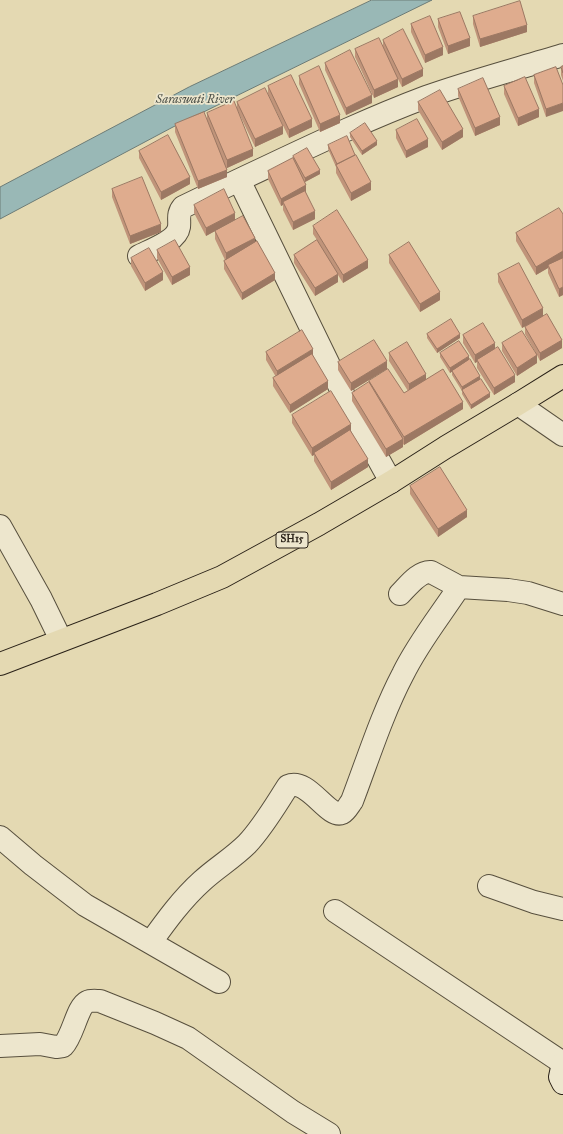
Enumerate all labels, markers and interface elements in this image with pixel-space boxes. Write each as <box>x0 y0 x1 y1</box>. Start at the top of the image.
water label: Saraswati River <box>156 93 234 107</box>
road number: SH15 <box>276 532 308 548</box>

